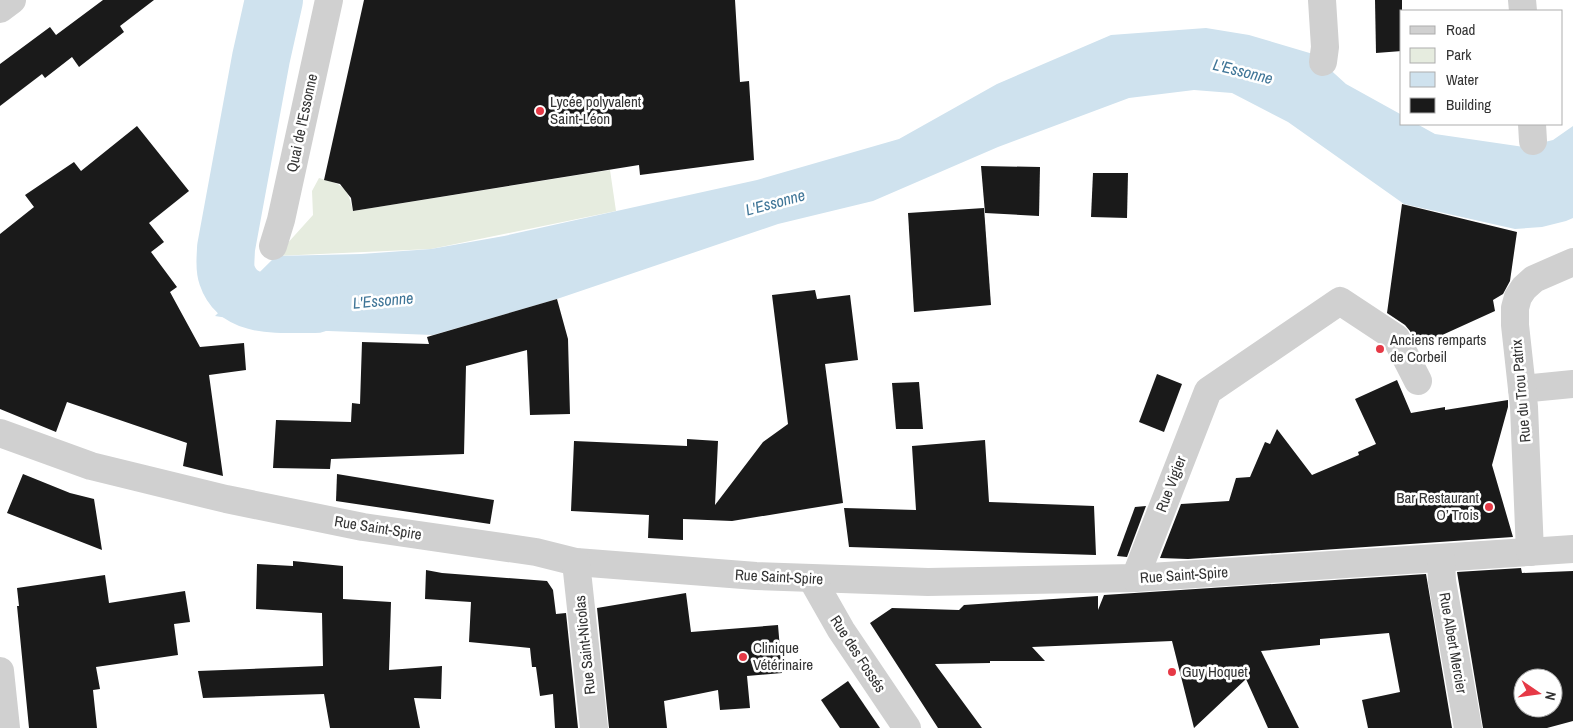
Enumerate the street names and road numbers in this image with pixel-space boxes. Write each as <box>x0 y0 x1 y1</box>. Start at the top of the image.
street label: Quai de l'Essonne <box>281 72 322 174</box>
street label: Rue du Trou Patrix <box>1505 338 1535 443</box>
street label: Rue Vigier <box>1150 453 1191 515</box>
street label: Rue Saint-Spire <box>333 510 423 545</box>
street label: Rue Saint-Spire <box>1139 561 1229 588</box>
street label: Rue Saint-Spire <box>734 564 824 589</box>
street label: Rue Albert Mercier <box>1434 591 1473 695</box>
street label: Rue Saint-Nicolas <box>569 594 600 696</box>
street label: Rue des Fossés <box>826 611 891 696</box>

